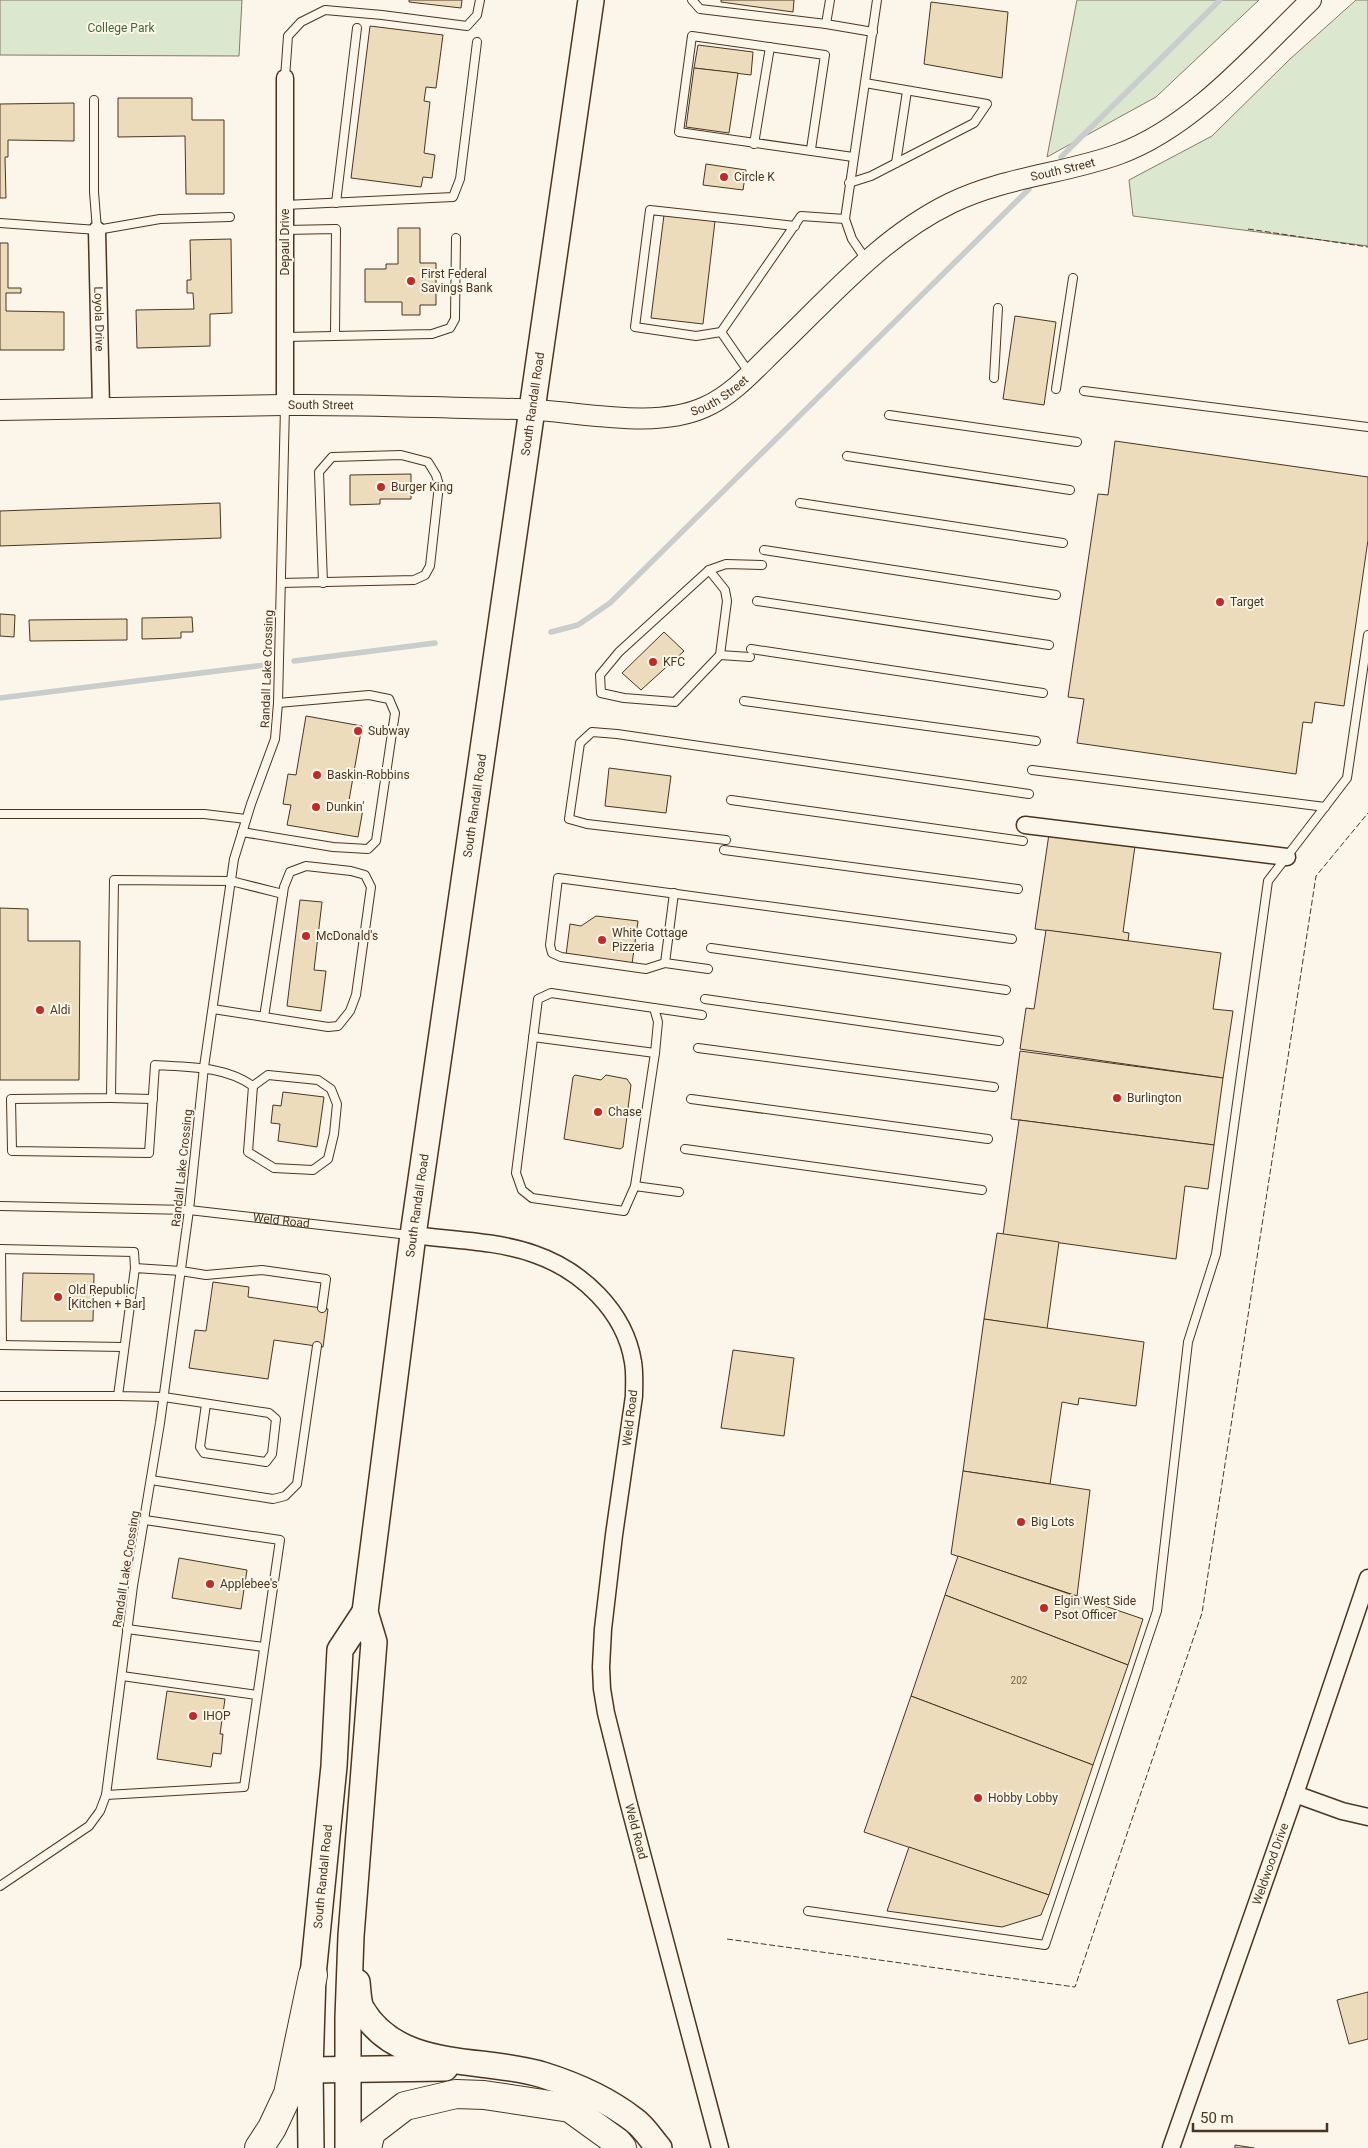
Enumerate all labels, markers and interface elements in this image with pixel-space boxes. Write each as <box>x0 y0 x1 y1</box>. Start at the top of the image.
park label: College Park <box>87 21 155 35</box>
street label: South Street <box>1029 155 1097 184</box>
place label: Circle K <box>734 170 775 184</box>
marker: Circle K <box>718 171 730 183</box>
street label: Depaul Drive <box>278 209 292 275</box>
place label: First Federal Savings Bank <box>421 267 493 295</box>
marker: First Federal Savings Bank <box>405 275 417 287</box>
street label: Loyola Drive <box>91 286 107 352</box>
street label: South Randall Road <box>518 351 547 457</box>
street label: South Street <box>689 373 751 419</box>
street label: South Street <box>288 398 354 412</box>
place label: Burger King <box>391 480 453 494</box>
marker: Burger King <box>375 481 387 493</box>
place label: Target <box>1230 595 1264 609</box>
marker: Target <box>1214 596 1226 608</box>
street label: Randall Lake Crossing <box>258 610 276 728</box>
place label: KFC <box>663 655 685 669</box>
marker: KFC <box>647 656 659 668</box>
place label: Subway <box>368 724 410 738</box>
marker: Subway <box>352 725 364 737</box>
street label: South Randall Road <box>460 753 489 858</box>
place label: Baskin-Robbins <box>327 768 410 782</box>
marker: Baskin-Robbins <box>311 769 323 781</box>
place label: Dunkin' <box>326 800 364 814</box>
marker: Dunkin' <box>310 801 322 813</box>
place label: White Cottage Pizzeria <box>612 926 688 954</box>
place label: McDonald's <box>316 929 378 943</box>
marker: McDonald's <box>300 930 312 942</box>
marker: White Cottage Pizzeria <box>596 934 608 946</box>
place label: Aldi <box>50 1003 71 1017</box>
marker: Aldi <box>34 1004 46 1016</box>
place label: Burlington <box>1127 1091 1182 1105</box>
marker: Burlington <box>1111 1092 1123 1104</box>
place label: Chase <box>608 1105 642 1119</box>
marker: Chase <box>592 1106 604 1118</box>
street label: Randall Lake Crossing <box>169 1108 195 1228</box>
street label: South Randall Road <box>403 1153 432 1258</box>
street label: Weld Road <box>252 1210 311 1231</box>
place label: Old Republic [Kitchen + Bar] <box>68 1283 145 1311</box>
marker: Old Republic [Kitchen + Bar] <box>52 1291 64 1303</box>
street label: Weld Road <box>620 1389 640 1447</box>
street label: Randall Lake Crossing <box>110 1510 142 1628</box>
place label: Big Lots <box>1031 1515 1075 1529</box>
marker: Big Lots <box>1015 1516 1027 1528</box>
place label: Applebee's <box>220 1577 278 1591</box>
marker: Applebee's <box>204 1578 216 1590</box>
place label: Elgin West Side Psot Officer <box>1054 1594 1136 1622</box>
marker: Elgin West Side Psot Officer <box>1038 1602 1050 1614</box>
house number: 202 <box>1011 1675 1028 1686</box>
place label: IHOP <box>203 1709 231 1723</box>
marker: IHOP <box>187 1710 199 1722</box>
place label: Hobby Lobby <box>988 1791 1058 1805</box>
marker: Hobby Lobby <box>972 1792 984 1804</box>
street label: Weld Road <box>622 1802 650 1861</box>
street label: Weldwood Drive <box>1250 1821 1291 1907</box>
street label: South Randall Road <box>311 1824 335 1929</box>
scale bar <box>1193 2100 1327 2132</box>
text: 50 m <box>1200 2109 1234 2127</box>

